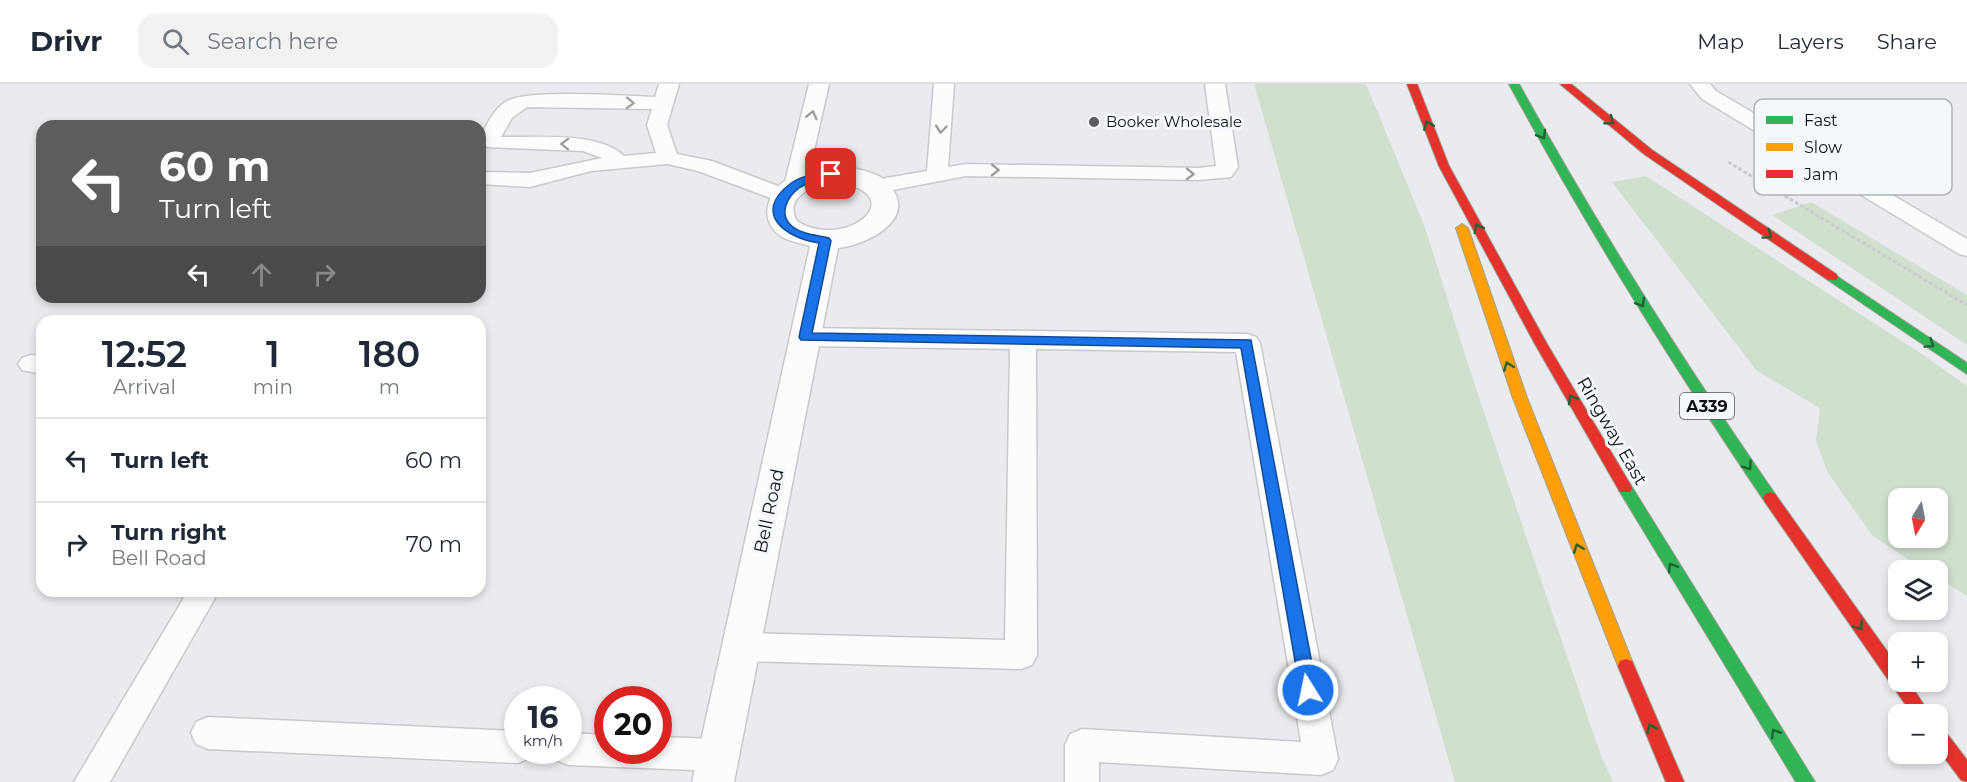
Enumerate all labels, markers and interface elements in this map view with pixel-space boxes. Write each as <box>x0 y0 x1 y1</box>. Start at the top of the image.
search box <box>138 14 558 68</box>
text: Drivr <box>30 24 102 58</box>
icon: search <box>159 25 192 58</box>
text: Search here <box>207 28 338 55</box>
text: Map <box>1697 29 1744 54</box>
text: Layers <box>1777 29 1844 54</box>
text: Share <box>1877 29 1937 54</box>
one-way arrow <box>625 96 634 109</box>
legend <box>1754 99 1952 195</box>
one-way arrow <box>805 110 818 120</box>
text: Fast <box>1804 111 1838 130</box>
place label: Booker Wholesale <box>1106 112 1242 131</box>
one-way arrow <box>1603 114 1614 125</box>
marker: Booker Wholesale <box>1087 115 1101 129</box>
one-way arrow <box>1423 120 1435 131</box>
one-way arrow <box>935 125 948 134</box>
one-way arrow <box>1535 129 1546 139</box>
one-way arrow <box>561 138 570 150</box>
text: Slow <box>1804 138 1842 157</box>
text: 60 m <box>159 140 270 192</box>
icon: left <box>60 144 138 222</box>
pin <box>805 148 856 199</box>
icon: arrive <box>814 157 847 190</box>
one-way arrow <box>991 164 1000 176</box>
text: Jam <box>1803 165 1838 184</box>
one-way arrow <box>1186 167 1195 180</box>
text: Turn left <box>159 192 272 225</box>
one-way arrow <box>1474 224 1485 235</box>
one-way arrow <box>1761 228 1772 239</box>
icon: left <box>182 258 215 291</box>
icon: ahead <box>245 258 278 291</box>
icon: right <box>308 258 341 291</box>
one-way arrow <box>1634 296 1645 307</box>
text: 12:52 <box>102 332 187 376</box>
text: 1 <box>266 332 280 376</box>
text: 180 <box>359 332 420 376</box>
one-way arrow <box>1923 337 1934 348</box>
one-way arrow <box>1503 361 1515 372</box>
street label: Ringway East <box>1572 373 1652 489</box>
text: Arrival <box>113 375 176 399</box>
text: min <box>253 375 293 399</box>
text: m <box>379 375 400 399</box>
road number: A339 <box>1680 393 1734 419</box>
one-way arrow <box>1568 395 1579 405</box>
icon: left <box>60 444 93 477</box>
text: Turn left <box>111 447 209 474</box>
text: 60 m <box>405 447 462 474</box>
one-way arrow <box>1741 460 1752 471</box>
street label: Bell Road <box>749 467 789 555</box>
north arrow <box>1888 488 1948 548</box>
map controls <box>1888 488 1948 764</box>
text: Turn right <box>111 519 226 546</box>
icon: right <box>60 528 93 561</box>
text: 70 m <box>406 531 462 558</box>
one-way arrow <box>1573 543 1585 554</box>
text: Bell Road <box>111 546 206 570</box>
button: layers <box>1888 560 1948 620</box>
one-way arrow <box>1667 563 1679 573</box>
one-way arrow <box>1852 620 1863 631</box>
button: + <box>1888 632 1948 692</box>
position arrow <box>1276 658 1340 722</box>
speed limit sign: 20 <box>594 686 672 764</box>
text: 16 <box>528 699 558 736</box>
button: − <box>1888 704 1948 764</box>
one-way arrow <box>1647 724 1659 735</box>
one-way arrow <box>1771 728 1782 739</box>
text: km/h <box>523 731 563 750</box>

